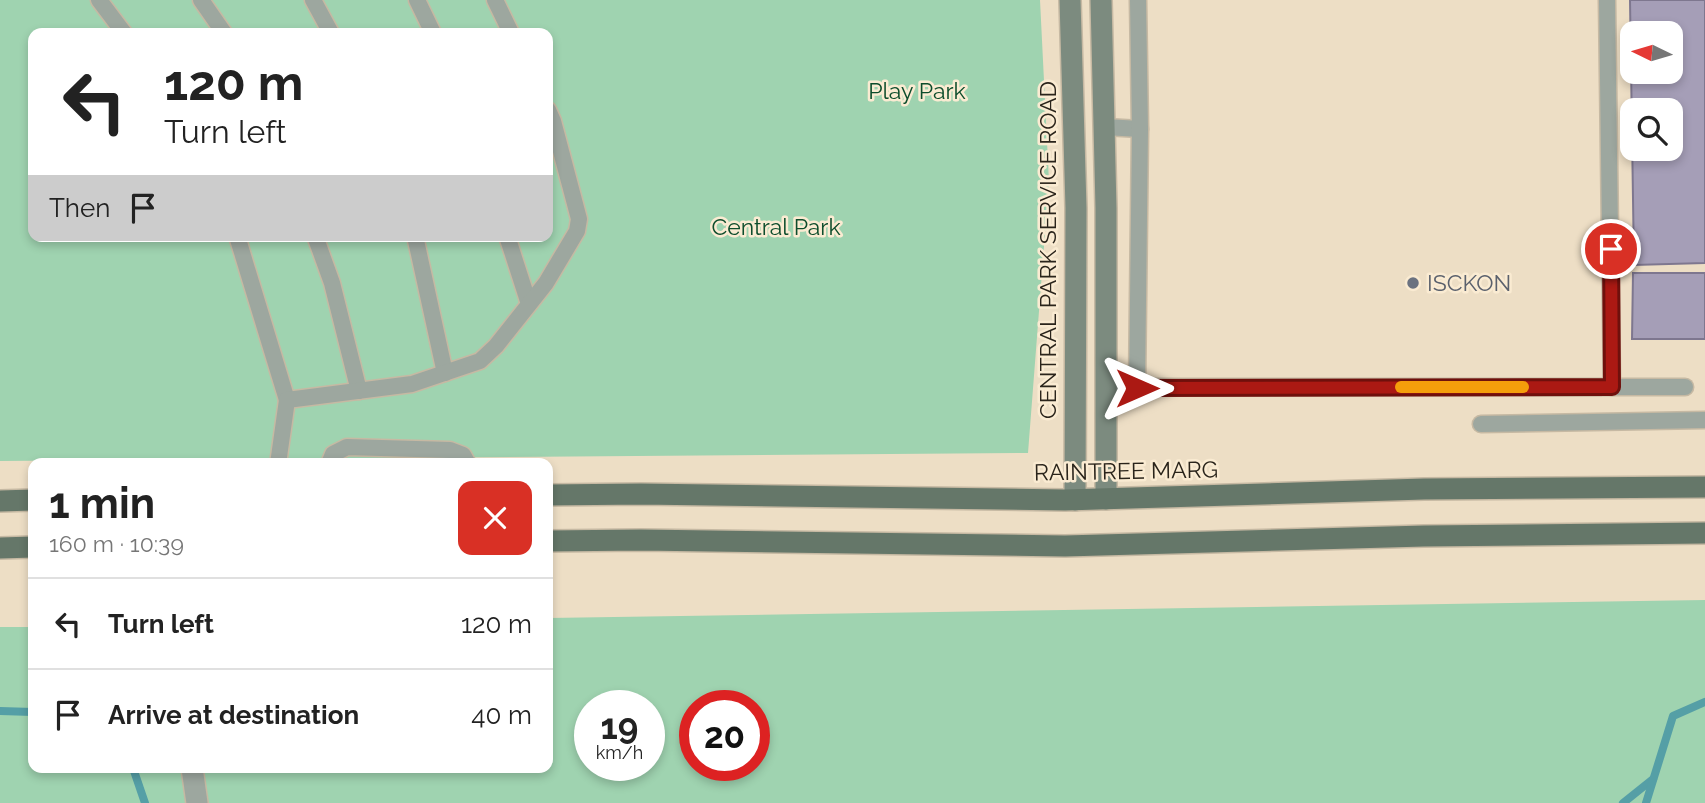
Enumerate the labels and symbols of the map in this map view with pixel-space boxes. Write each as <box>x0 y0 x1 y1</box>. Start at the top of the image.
north arrow <box>1620 21 1684 84</box>
park label: Play Park <box>868 77 966 104</box>
street label: CENTRAL PARK SERVICE ROAD <box>1034 81 1061 419</box>
park label: Central Park <box>711 213 841 240</box>
pin <box>1581 219 1641 279</box>
place label: ISCKON <box>1427 269 1511 296</box>
marker: ISCKON <box>1405 275 1421 291</box>
position arrow <box>1100 351 1174 425</box>
street label: RAINTREE MARG <box>1034 455 1218 486</box>
speed limit sign: 20 <box>679 690 770 781</box>

